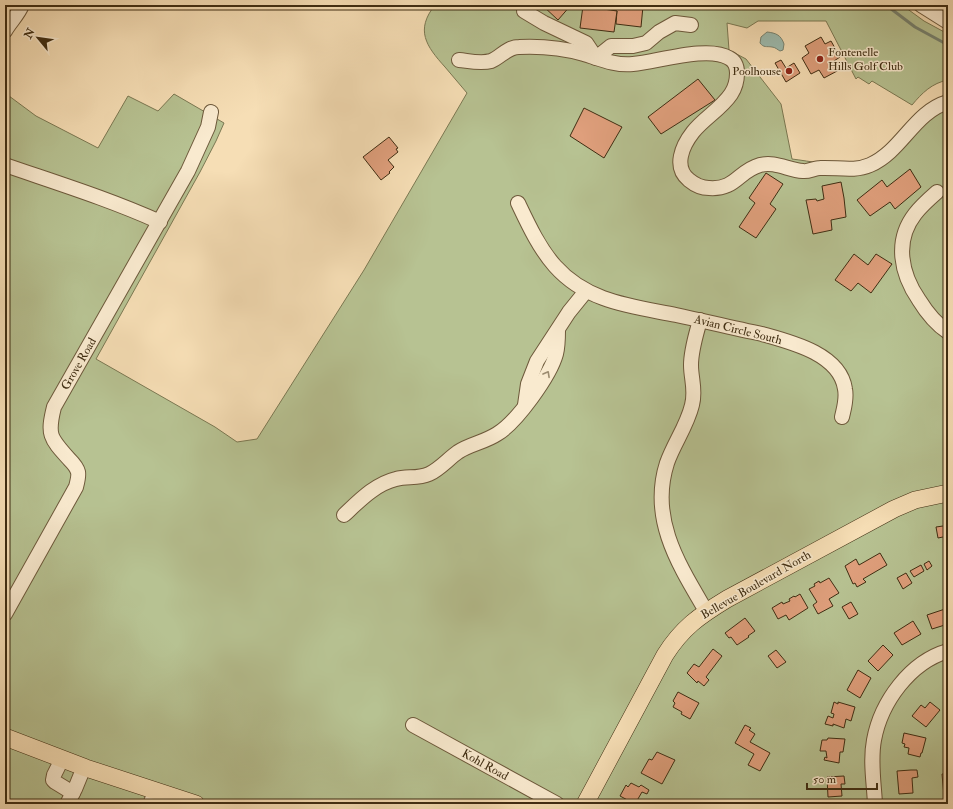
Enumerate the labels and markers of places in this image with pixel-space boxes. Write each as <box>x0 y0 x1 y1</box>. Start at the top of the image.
place label: Fontenelle Hills Golf Club <box>828 45 903 74</box>
marker: Fontenelle Hills Golf Club <box>815 54 825 64</box>
place label: Poolhouse <box>732 64 781 79</box>
marker: Poolhouse <box>784 66 794 76</box>

